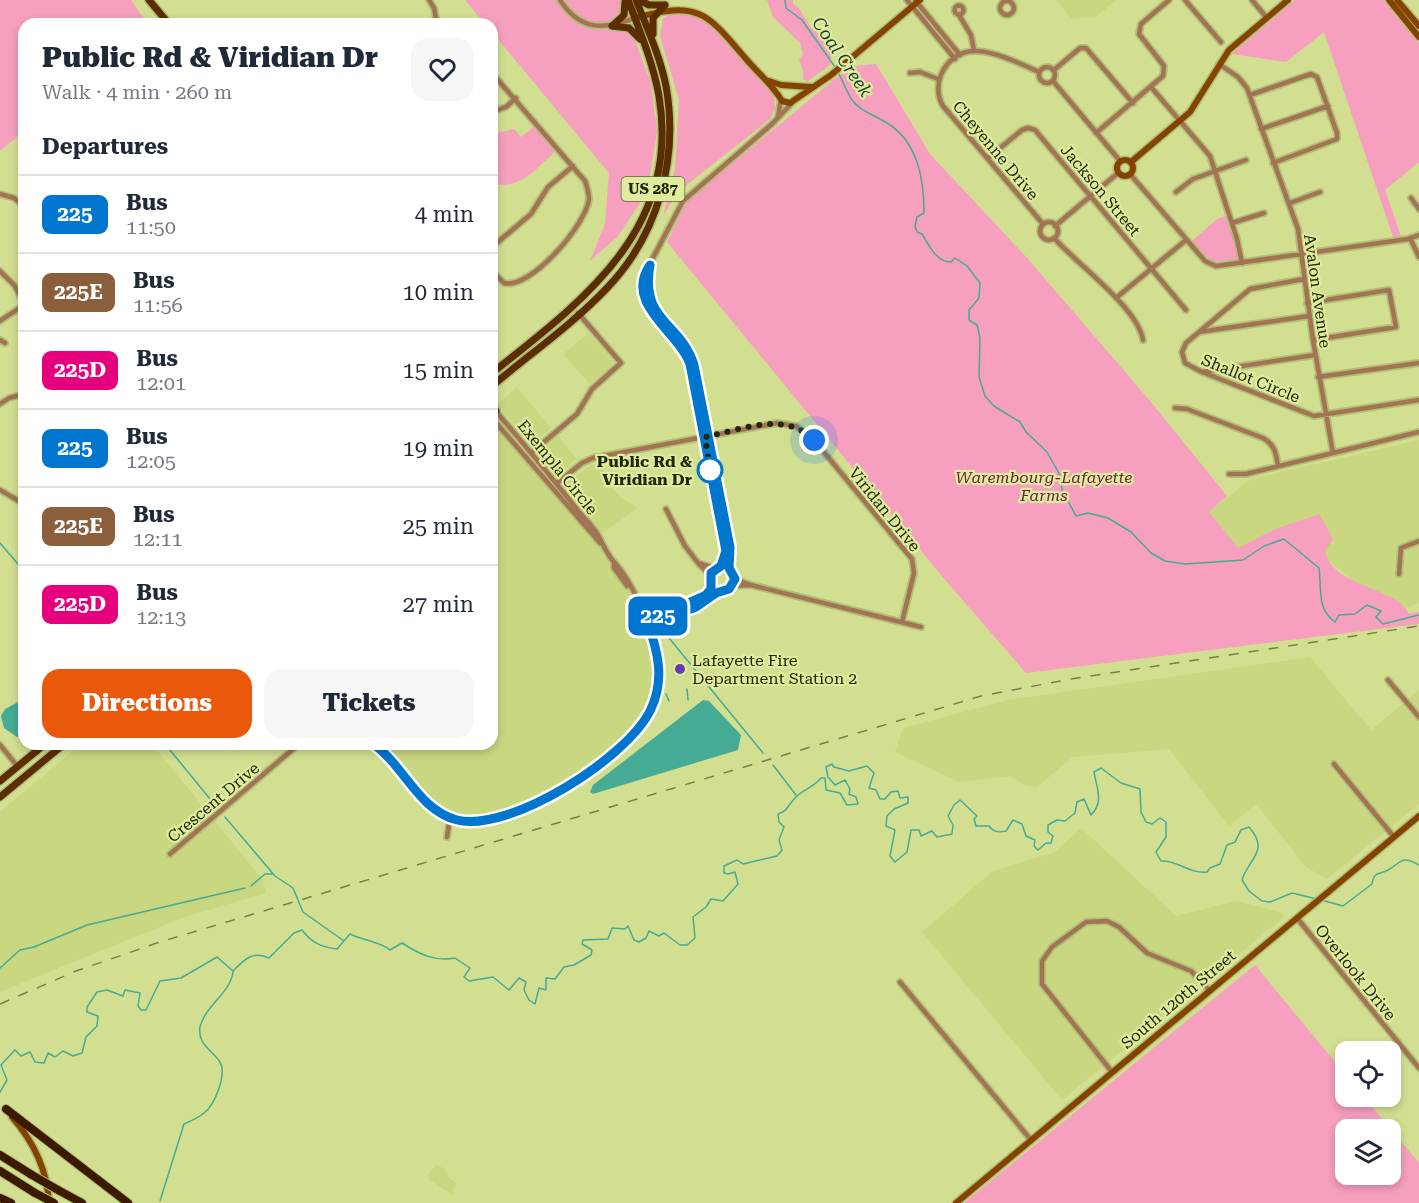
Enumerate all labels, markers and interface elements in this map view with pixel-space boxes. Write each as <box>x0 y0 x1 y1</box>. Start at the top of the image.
water label: Coal Creek <box>808 13 877 101</box>
button: heart <box>411 38 474 101</box>
text: Public Rd & Viridian Dr <box>42 41 378 74</box>
text: Walk · 4 min · 260 m <box>42 80 232 104</box>
street label: Cheyenne Drive <box>949 97 1043 204</box>
text: Departures <box>42 134 168 159</box>
street label: Jackson Street <box>1057 141 1144 240</box>
road number: US 287 <box>622 177 684 201</box>
text: Bus <box>126 190 168 215</box>
text: 225 <box>57 202 93 226</box>
text: 4 min <box>415 202 474 227</box>
text: 11:50 <box>126 215 176 239</box>
street label: Avalon Avenue <box>1300 233 1335 349</box>
text: Bus <box>133 268 175 293</box>
text: 225E <box>54 280 103 304</box>
text: 10 min <box>403 280 474 305</box>
text: 11:56 <box>133 293 183 317</box>
text: Bus <box>136 346 178 371</box>
street label: Shallot Circle <box>1199 350 1303 407</box>
text: 225D <box>54 358 106 382</box>
text: 15 min <box>403 358 474 383</box>
text: 12:01 <box>136 371 186 395</box>
street label: Exempla Circle <box>514 416 602 519</box>
text: Bus <box>126 424 168 449</box>
your location <box>799 425 829 455</box>
text: 225 <box>57 436 93 460</box>
text: 19 min <box>403 436 474 461</box>
text: 12:05 <box>126 449 176 473</box>
place label: Public Rd & Viridian Dr <box>597 452 692 489</box>
marker: Public Rd & Viridian Dr <box>697 457 723 483</box>
street label: Viridan Drive <box>845 463 925 555</box>
park label: Warembourg-Lafayette Farms <box>956 468 1132 505</box>
text: Bus <box>133 502 175 527</box>
text: 225E <box>54 514 103 538</box>
text: 25 min <box>403 514 474 539</box>
text: 12:11 <box>133 527 183 551</box>
text: Bus <box>136 580 178 605</box>
text: 225D <box>54 592 106 616</box>
text: 27 min <box>403 592 474 617</box>
line badge: 225 <box>624 596 692 636</box>
text: 225 <box>640 604 676 628</box>
text: 12:13 <box>136 605 186 629</box>
place label: Lafayette Fire Department Station 2 <box>692 651 857 688</box>
marker: Lafayette Fire Department Station 2 <box>673 662 687 676</box>
button: Directions <box>42 669 252 738</box>
button: Tickets <box>264 669 474 738</box>
street label: Crescent Drive <box>164 758 263 846</box>
street label: Overlook Drive <box>1311 921 1400 1024</box>
street label: South 120th Street <box>1117 946 1239 1053</box>
map controls <box>1335 1041 1401 1185</box>
button: locate <box>1335 1041 1401 1107</box>
button: layers <box>1335 1119 1401 1185</box>

